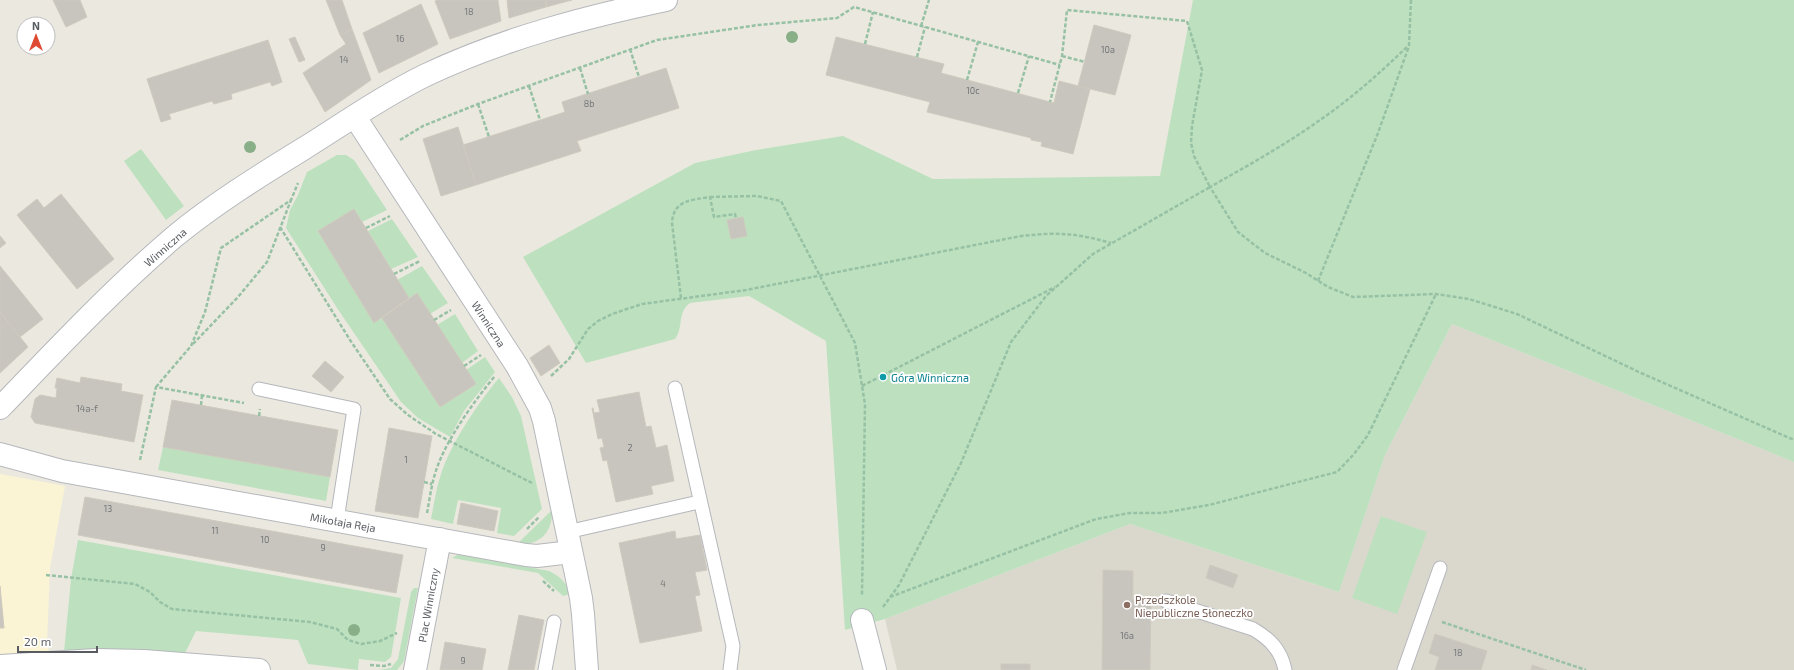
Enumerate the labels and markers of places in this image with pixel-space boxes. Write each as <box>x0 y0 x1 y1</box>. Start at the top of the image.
place label: Góra Winniczna <box>891 371 969 384</box>
marker: Góra Winniczna <box>878 372 888 382</box>
place label: Przedszkole Niepubliczne Słoneczko <box>1135 593 1253 619</box>
marker: Przedszkole Niepubliczne Słoneczko <box>1122 600 1132 610</box>

